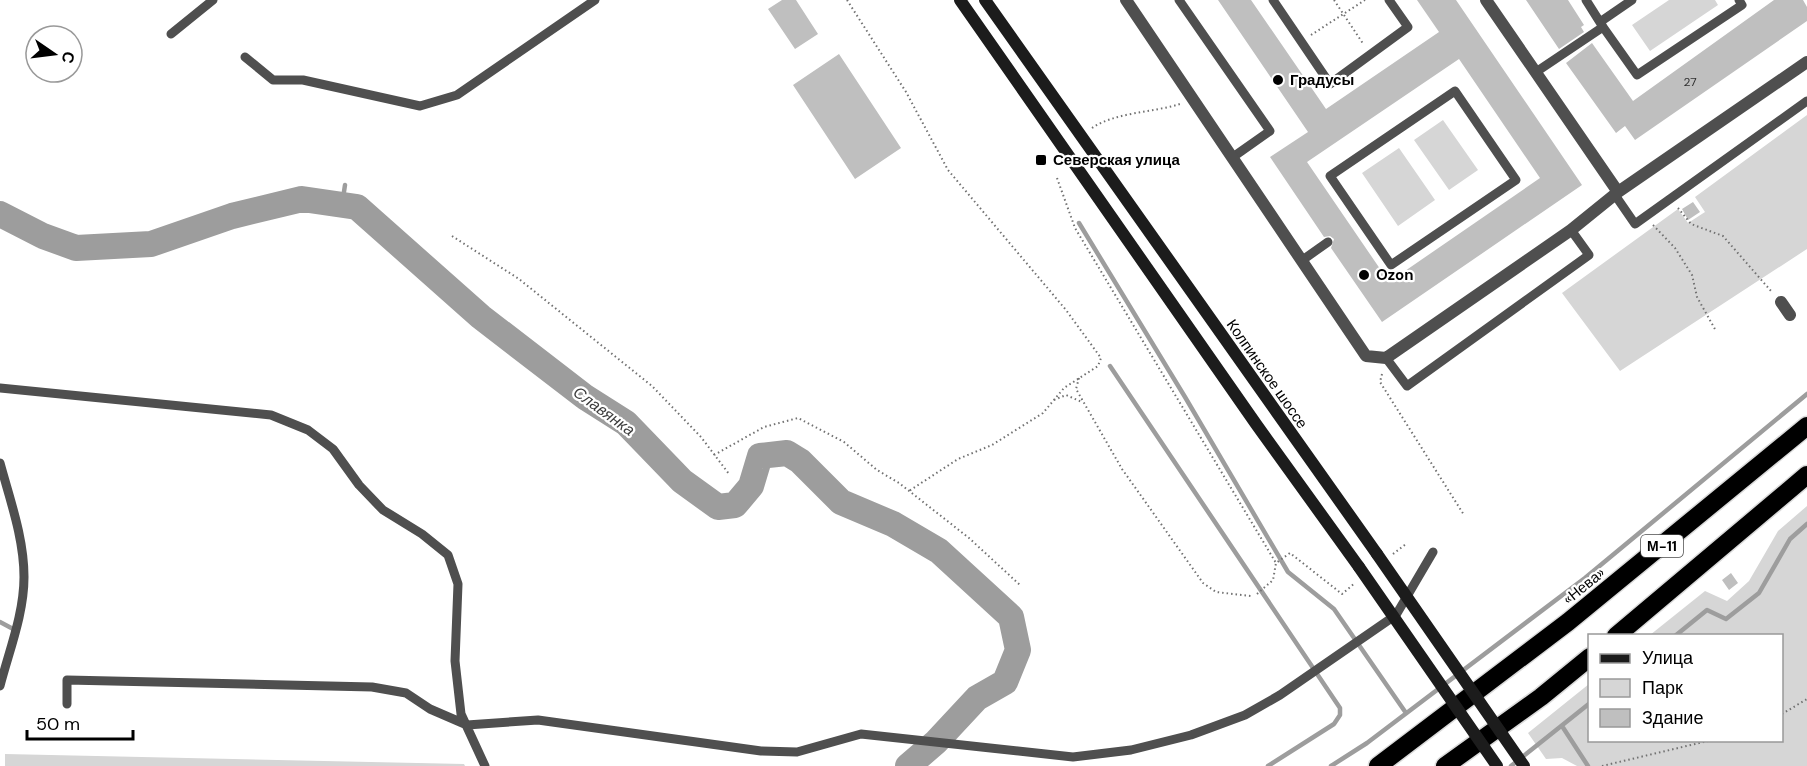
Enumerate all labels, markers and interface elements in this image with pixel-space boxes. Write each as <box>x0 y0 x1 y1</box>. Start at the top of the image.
north arrow <box>24 24 84 84</box>
text: С <box>56 49 80 66</box>
place label: Градусы <box>1290 70 1354 90</box>
marker: Градусы <box>1271 73 1285 87</box>
house number: 27 <box>1683 74 1697 90</box>
place label: Северская улица <box>1053 150 1180 170</box>
marker: Северская улица <box>1034 153 1048 167</box>
place label: Ozon <box>1376 265 1414 285</box>
marker: Ozon <box>1357 268 1371 282</box>
street label: Колпинское шоссе <box>1222 315 1312 433</box>
water label: Славянка <box>569 382 639 441</box>
road number: М-11 <box>1641 535 1683 557</box>
street label: «Нева» <box>1559 563 1609 609</box>
legend <box>1588 634 1783 742</box>
text: Улица <box>1642 646 1694 670</box>
text: Парк <box>1642 676 1683 700</box>
scale bar <box>27 703 134 741</box>
text: Здание <box>1642 706 1703 730</box>
text: 50 m <box>36 712 80 736</box>

